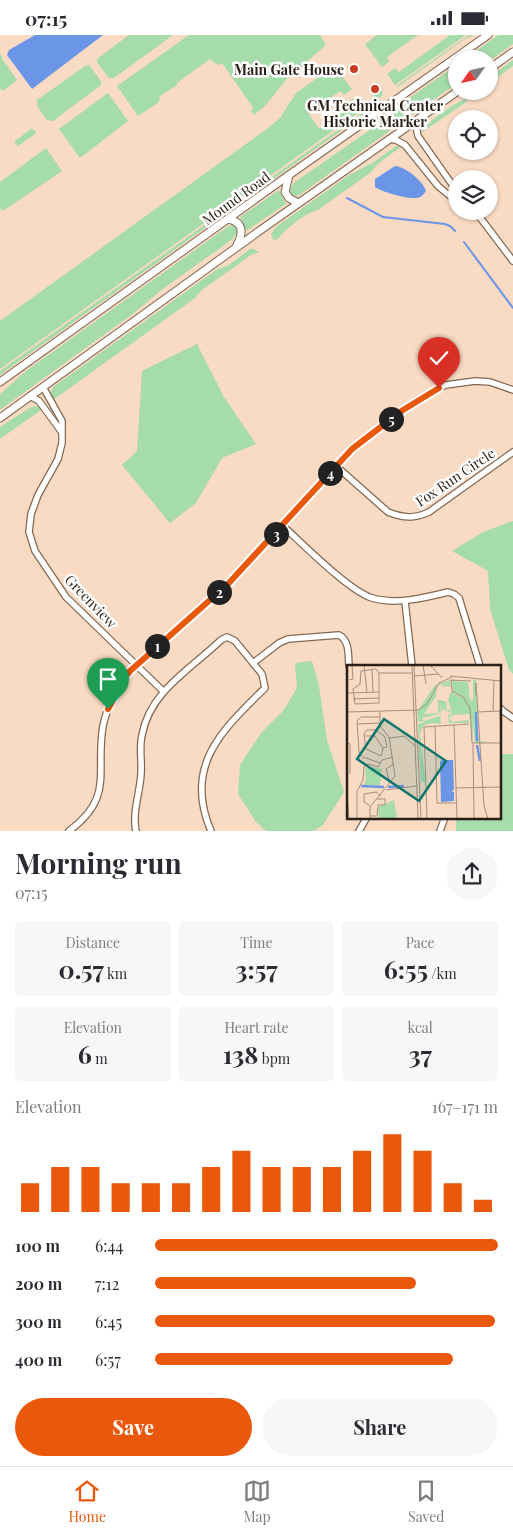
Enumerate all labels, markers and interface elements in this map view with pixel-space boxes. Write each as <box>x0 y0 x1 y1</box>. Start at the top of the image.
text: 07:15 <box>25 5 67 31</box>
north arrow <box>448 50 498 100</box>
map controls <box>448 50 498 220</box>
place label: Main Gate House <box>234 60 344 79</box>
marker: Main Gate House <box>348 63 360 75</box>
marker: GM Technical Center Historic Marker <box>369 83 381 95</box>
place label: GM Technical Center Historic Marker <box>307 96 444 131</box>
button: locate <box>448 110 498 160</box>
street label: Mound Road <box>198 167 274 229</box>
button: layers <box>448 170 498 220</box>
pin <box>418 337 460 388</box>
icon: check <box>425 344 453 372</box>
pin: 5 <box>378 407 404 431</box>
text: 5 <box>388 410 395 429</box>
street label: Fox Run Circle <box>411 443 499 511</box>
pin: 4 <box>318 461 342 485</box>
text: 4 <box>327 464 334 483</box>
pin: 3 <box>264 521 288 547</box>
text: 3 <box>273 525 280 544</box>
street label: Greenview <box>61 570 121 632</box>
pin: 2 <box>206 579 232 605</box>
text: 2 <box>216 583 223 602</box>
pin: 1 <box>144 633 170 659</box>
text: 1 <box>155 637 160 656</box>
pin <box>87 658 129 709</box>
icon: arrive <box>94 665 122 693</box>
inset map <box>347 665 500 819</box>
text: Morning run <box>15 844 182 881</box>
button: share <box>446 848 498 900</box>
text: 07:15 <box>15 882 48 903</box>
text: Distance <box>66 933 120 952</box>
text: Time <box>240 933 273 952</box>
text: Pace <box>406 933 435 952</box>
text: 0.57 <box>59 952 104 985</box>
text: 3:57 <box>235 952 278 985</box>
text: 6:55 <box>384 952 428 985</box>
text: km <box>104 964 127 983</box>
text: /km <box>428 964 457 983</box>
text: Elevation <box>64 1018 122 1037</box>
text: Heart rate <box>224 1018 289 1037</box>
text: kcal <box>408 1018 433 1037</box>
text: 6 <box>78 1037 92 1070</box>
text: 138 <box>223 1037 258 1070</box>
text: 37 <box>408 1037 432 1070</box>
text: m <box>92 1049 108 1068</box>
text: bpm <box>258 1049 290 1068</box>
text: Elevation <box>15 1096 82 1117</box>
text: 167–171 m <box>432 1096 498 1117</box>
text: 100 m <box>15 1235 60 1256</box>
text: 6:44 <box>95 1235 123 1256</box>
text: 200 m <box>15 1273 62 1294</box>
text: 7:12 <box>95 1273 119 1294</box>
text: 300 m <box>15 1311 62 1332</box>
text: 6:45 <box>95 1311 122 1332</box>
text: 400 m <box>15 1349 62 1370</box>
text: 6:57 <box>95 1349 121 1370</box>
button: Save <box>15 1398 252 1456</box>
button: Share <box>262 1398 498 1456</box>
tab: Home <box>69 1477 106 1526</box>
tab: Map <box>243 1477 271 1526</box>
tab: Saved <box>408 1477 444 1526</box>

